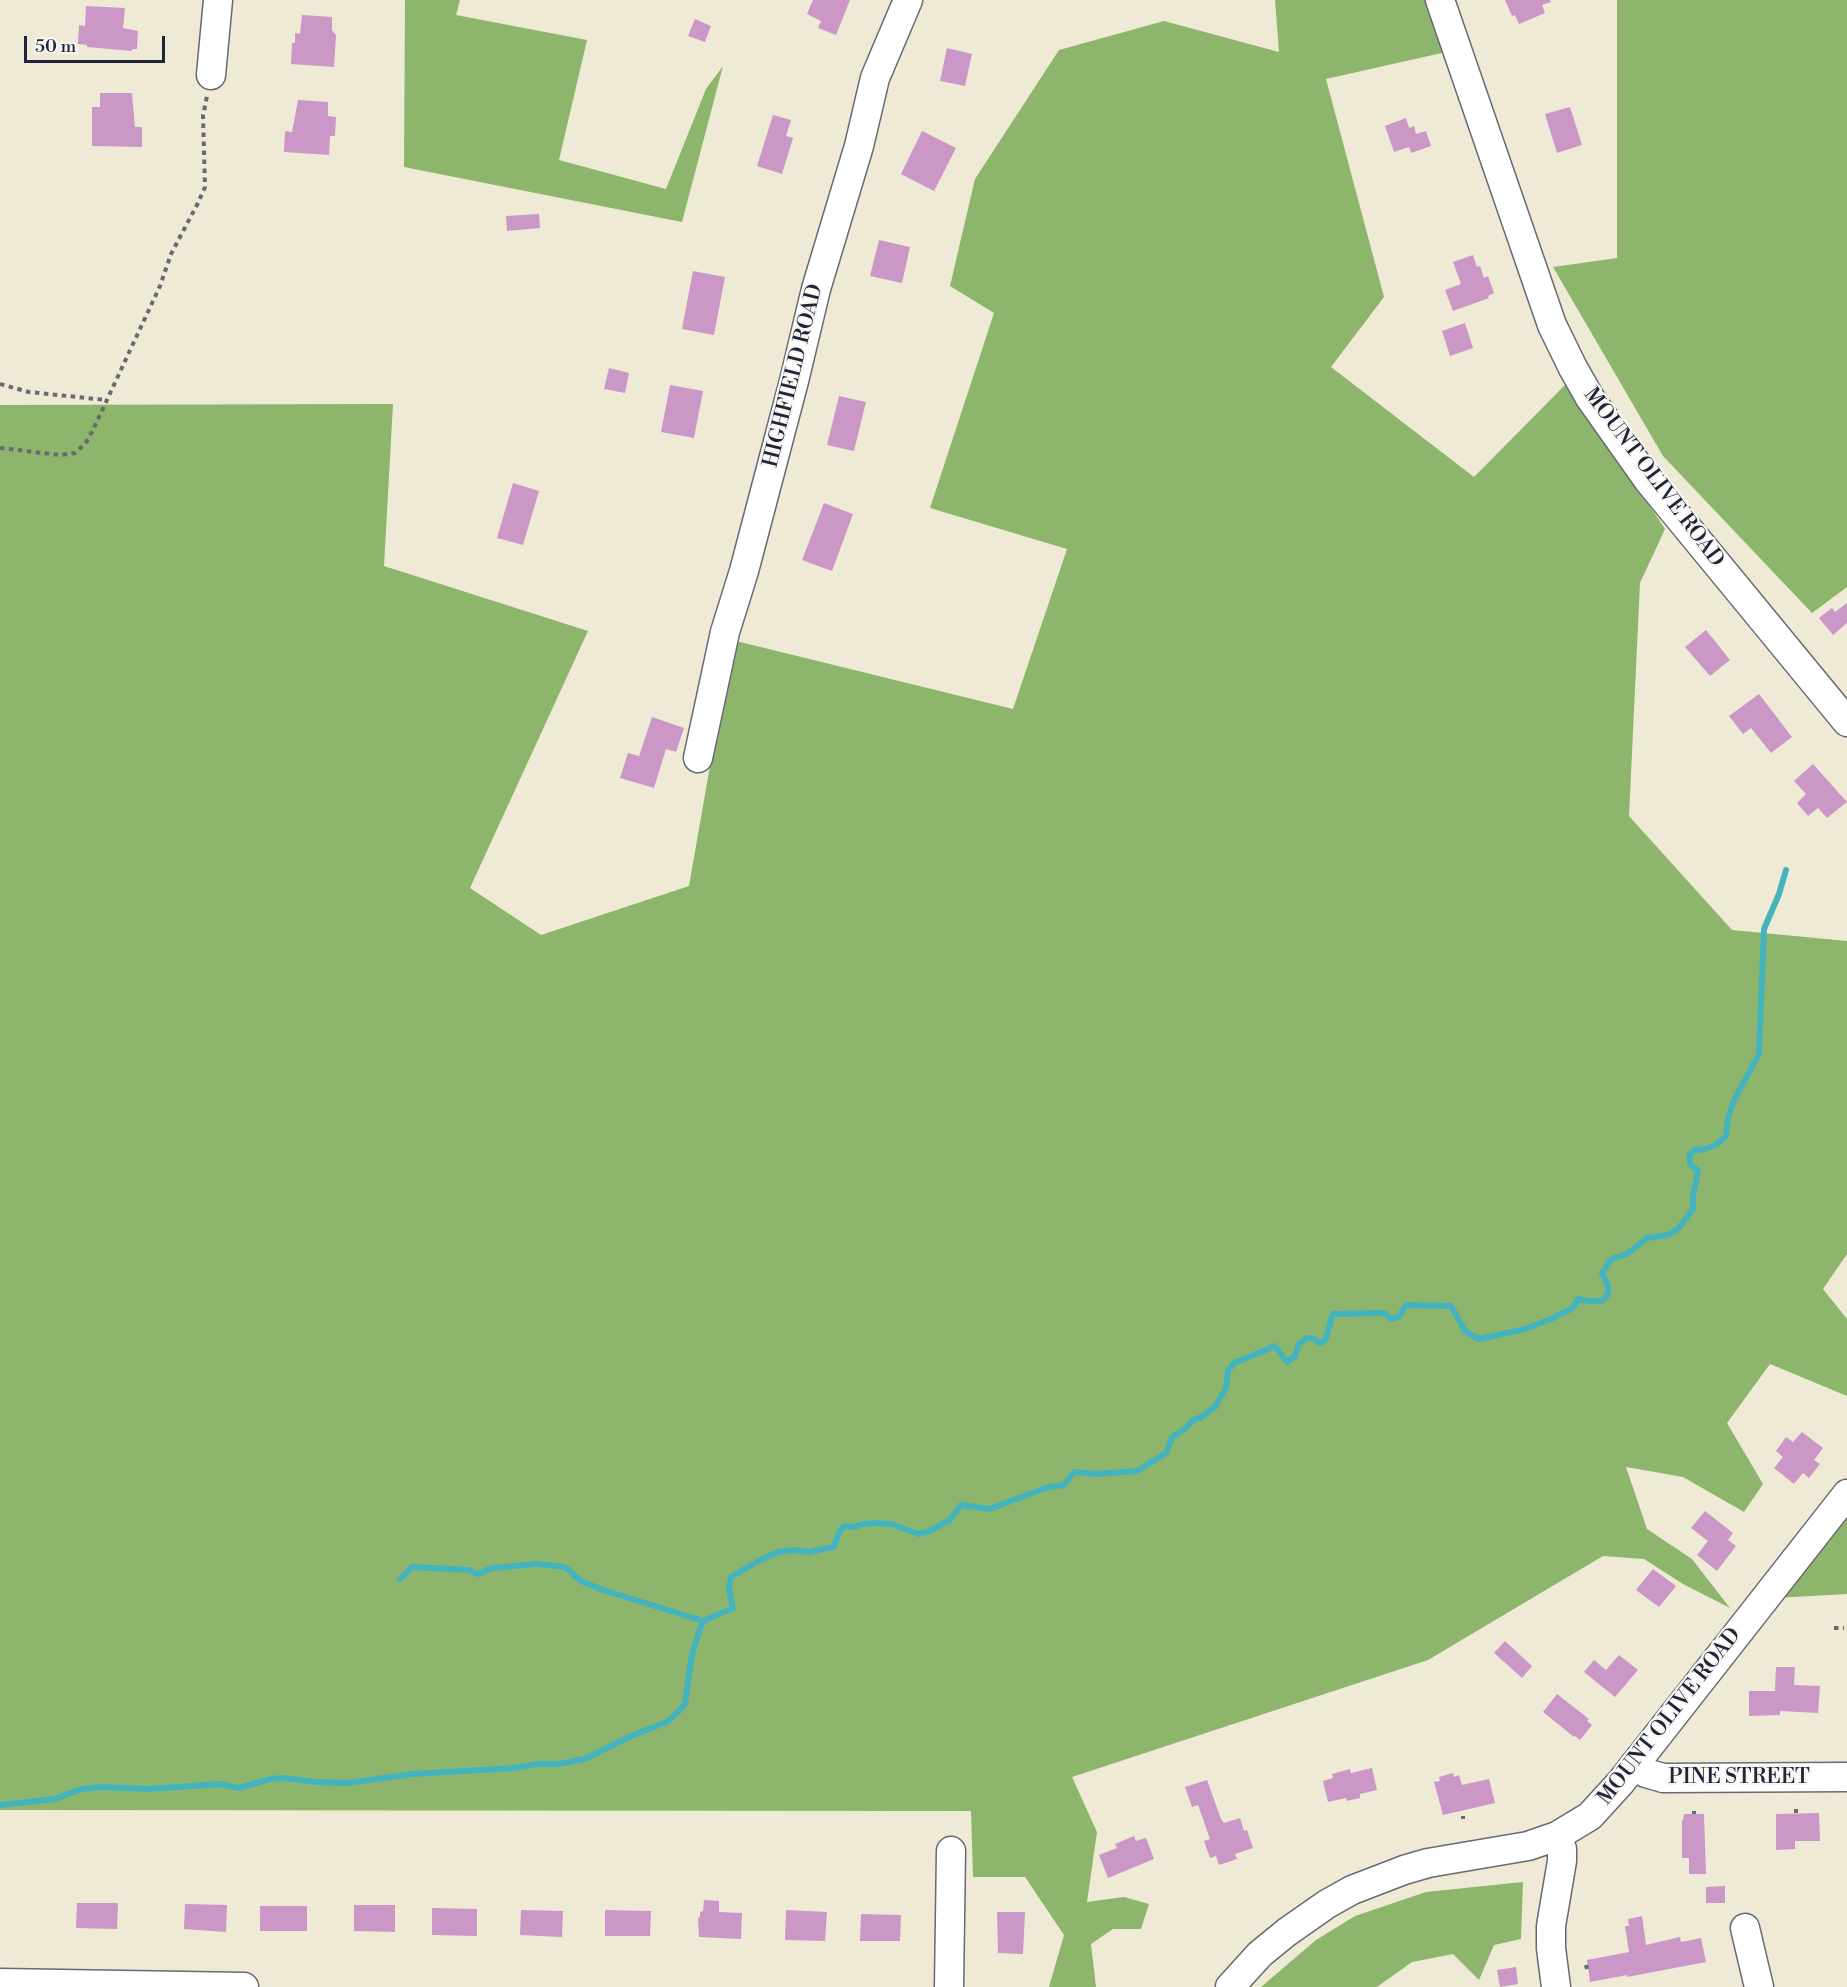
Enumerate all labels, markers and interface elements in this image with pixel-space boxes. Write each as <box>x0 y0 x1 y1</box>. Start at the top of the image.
scale bar <box>27 24 168 62</box>
text: 50 m <box>35 35 76 58</box>
street label: HIGHFIELD ROAD <box>759 282 829 470</box>
street label: MOUNT OLIVE ROAD <box>1577 383 1729 573</box>
street label: MOUNT OLIVE ROAD <box>1593 1623 1747 1811</box>
street label: PINE STREET <box>1668 1765 1810 1791</box>

